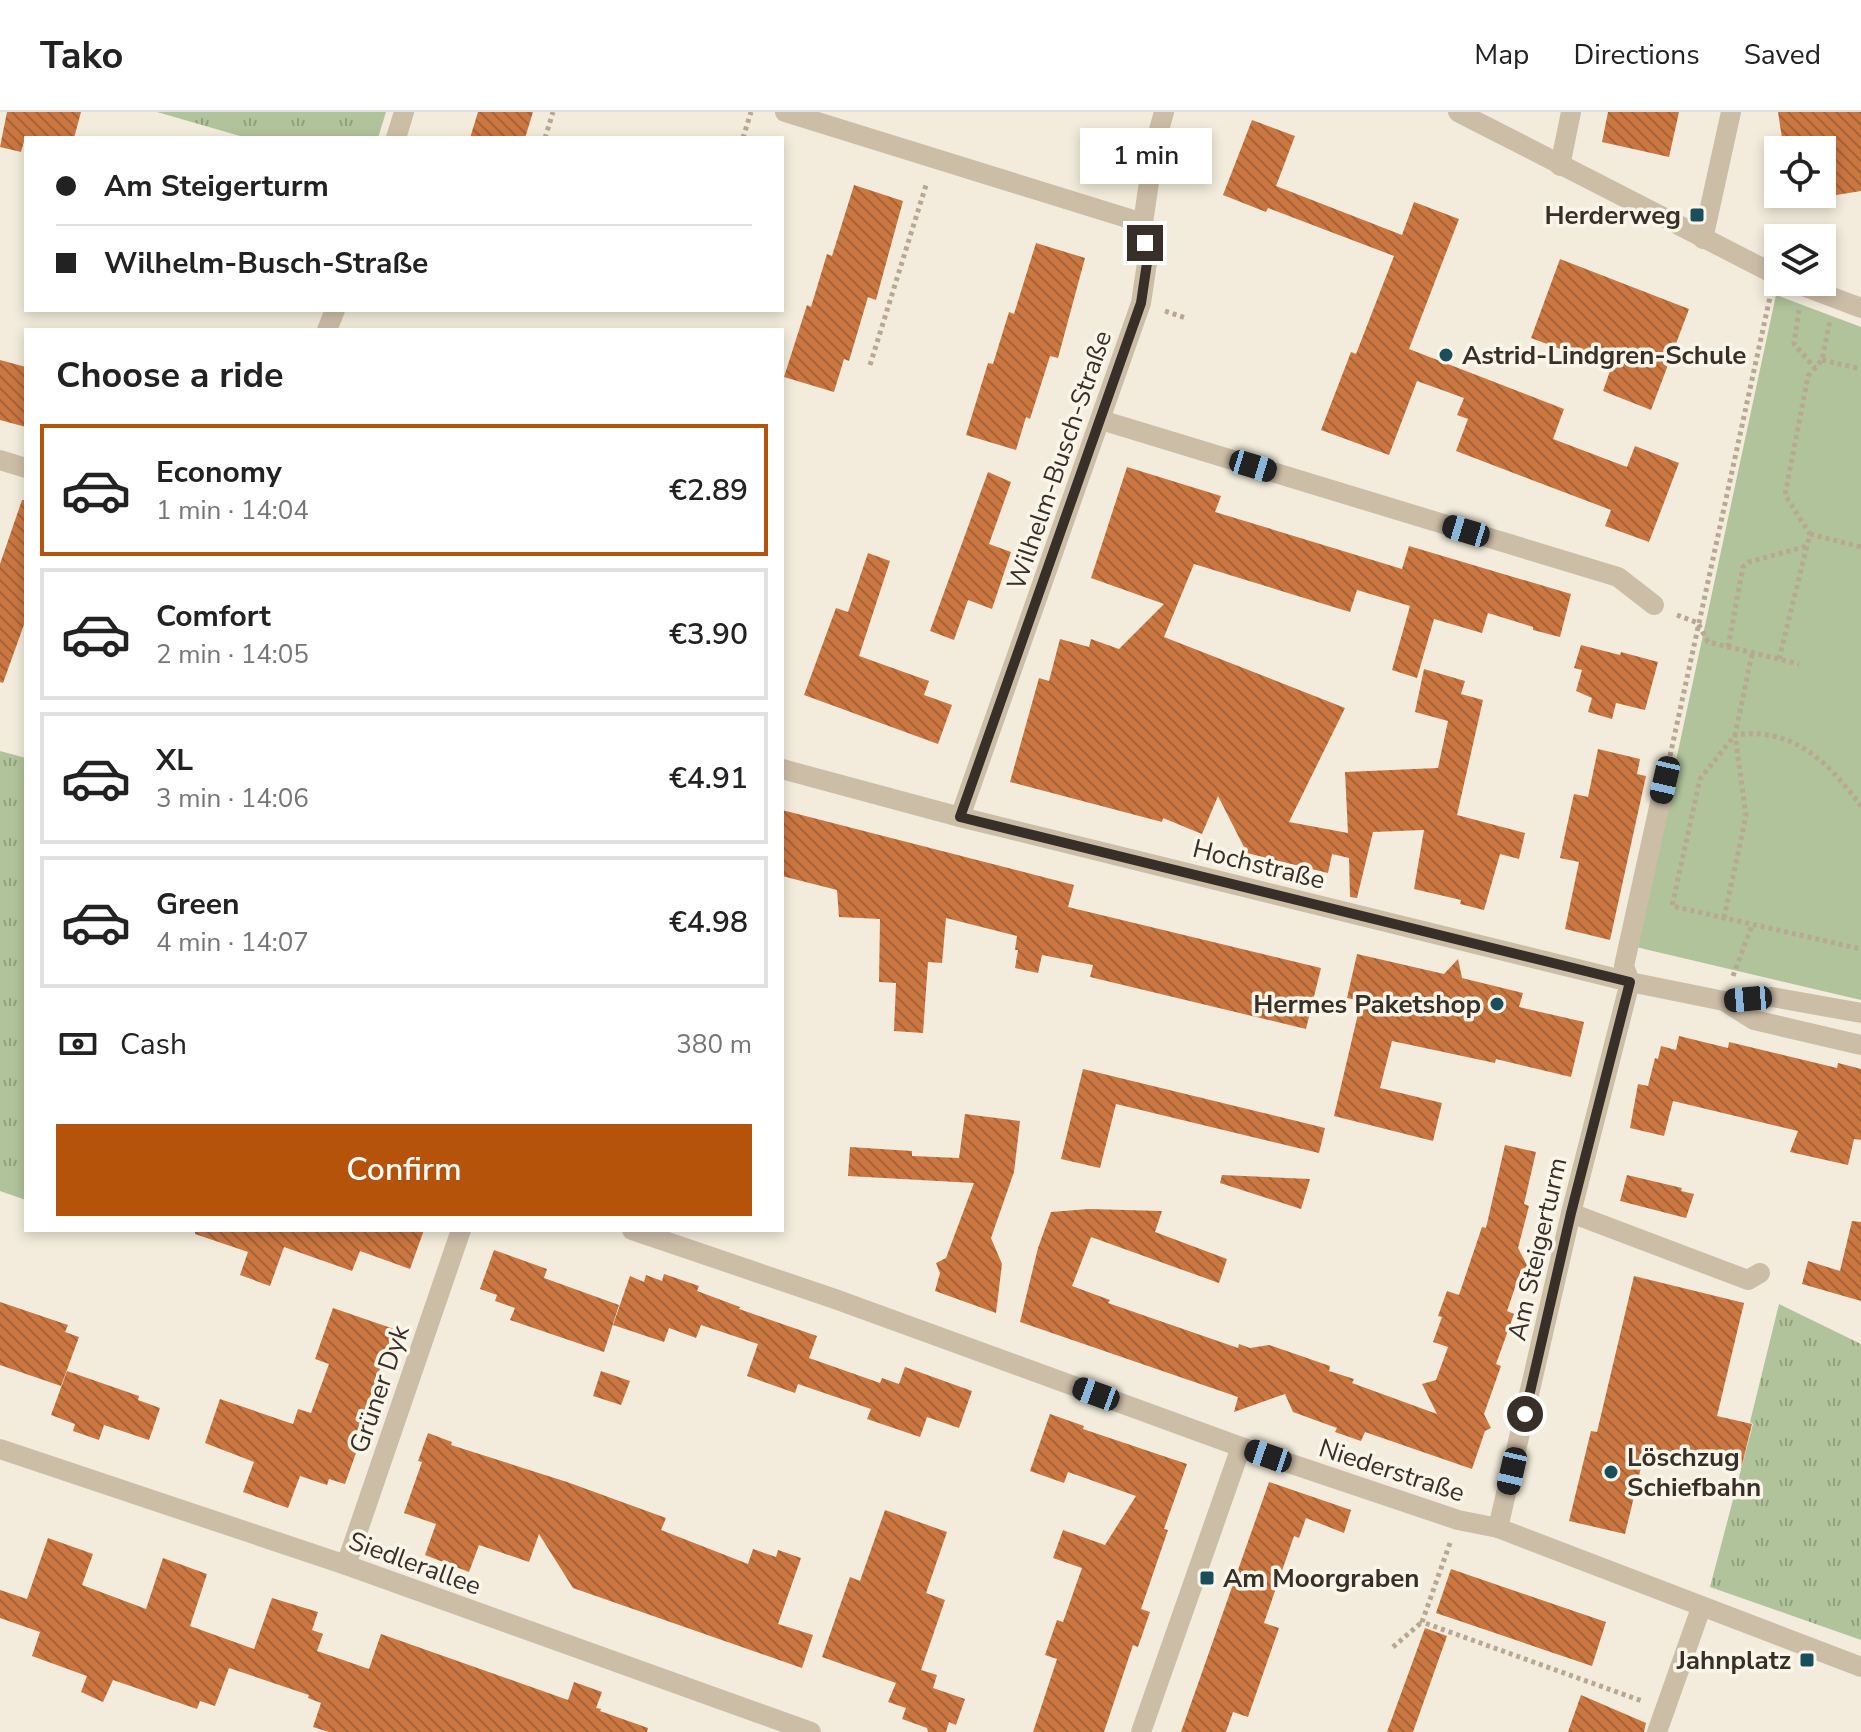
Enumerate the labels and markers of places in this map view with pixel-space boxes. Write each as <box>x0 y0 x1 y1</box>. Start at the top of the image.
place label: Herderweg <box>1544 198 1681 233</box>
marker: Herderweg <box>1688 206 1706 224</box>
place label: Astrid-Lindgren-Schule <box>1462 338 1746 373</box>
marker: Astrid-Lindgren-Schule <box>1437 346 1455 364</box>
place label: Hermes Paketshop <box>1253 987 1481 1022</box>
marker: Hermes Paketshop <box>1488 995 1506 1013</box>
place label: Löschzug Schiefbahn <box>1627 1440 1761 1505</box>
marker: Löschzug Schiefbahn <box>1602 1463 1620 1481</box>
place label: Am Moorgraben <box>1223 1561 1420 1596</box>
marker: Am Moorgraben <box>1198 1569 1216 1587</box>
place label: Jahnplatz <box>1676 1643 1791 1678</box>
marker: Jahnplatz <box>1798 1651 1816 1669</box>

